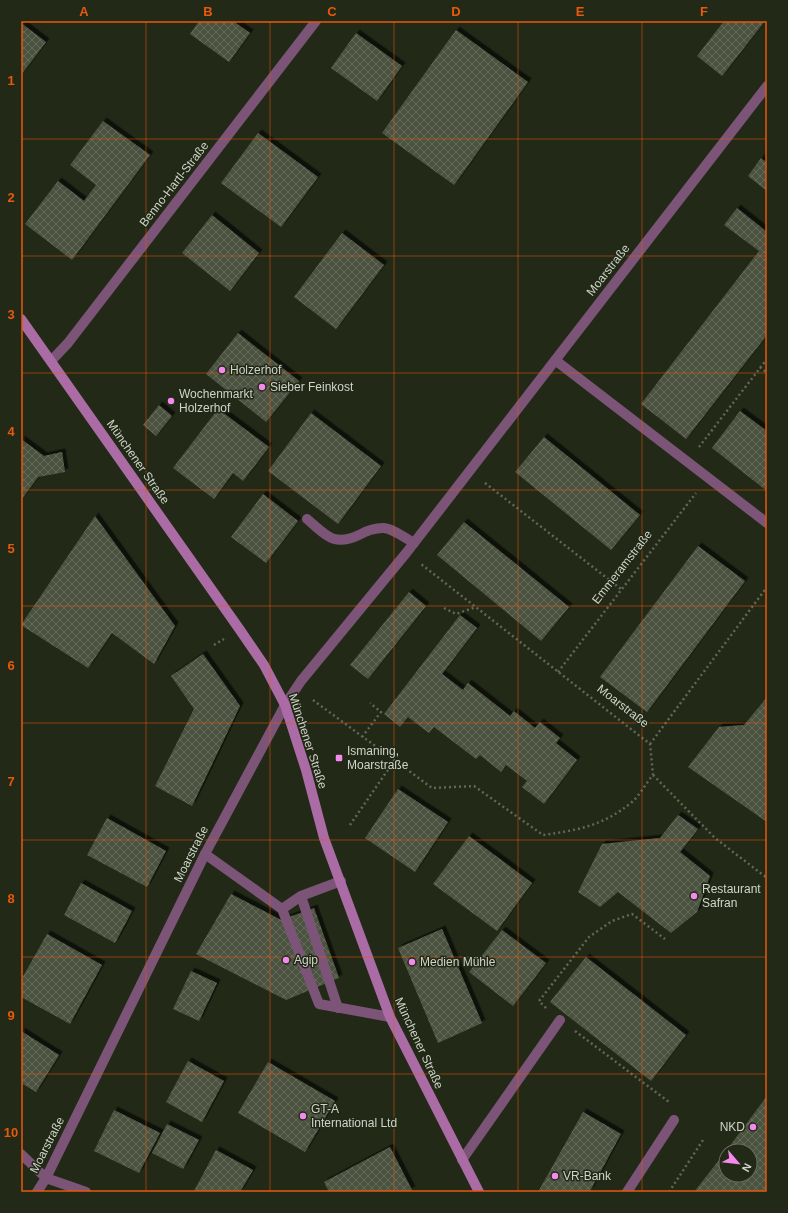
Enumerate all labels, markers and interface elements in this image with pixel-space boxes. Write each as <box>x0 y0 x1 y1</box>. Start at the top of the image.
text: A <box>79 4 89 19</box>
text: B <box>203 4 213 19</box>
text: C <box>327 4 337 19</box>
text: D <box>451 4 461 19</box>
text: E <box>576 4 585 19</box>
text: F <box>700 4 708 19</box>
text: 1 <box>7 73 15 88</box>
street label: Benno-Hartl-Straße <box>136 138 212 229</box>
text: 2 <box>7 190 15 205</box>
street label: Moarstraße <box>584 241 633 298</box>
text: 3 <box>7 307 15 322</box>
place label: Holzerhof <box>230 363 282 377</box>
marker: Holzerhof <box>217 365 227 375</box>
place label: Sieber Feinkost <box>270 380 354 394</box>
marker: Sieber Feinkost <box>257 382 267 392</box>
place label: Wochenmarkt Holzerhof <box>179 387 253 415</box>
marker: Wochenmarkt Holzerhof <box>166 396 176 406</box>
street label: Münchener Straße <box>104 417 172 507</box>
text: 4 <box>7 424 15 439</box>
street label: Emmeramstraße <box>589 527 655 607</box>
text: 5 <box>7 541 15 556</box>
text: 6 <box>7 658 15 673</box>
street label: Moarstraße <box>595 682 652 731</box>
street label: Münchener Straße <box>286 692 330 791</box>
place label: Ismaning, Moarstraße <box>347 744 409 772</box>
marker: Ismaning, Moarstraße <box>334 753 344 763</box>
text: 7 <box>7 774 15 789</box>
street label: Moarstraße <box>171 823 211 885</box>
place label: Restaurant Safran <box>702 882 761 910</box>
text: 8 <box>7 891 15 906</box>
marker: Restaurant Safran <box>689 891 699 901</box>
place label: Agip <box>294 953 318 967</box>
marker: Agip <box>281 955 291 965</box>
place label: Medien Mühle <box>420 955 496 969</box>
marker: Medien Mühle <box>407 957 417 967</box>
street label: Münchener Straße <box>392 995 446 1091</box>
text: 9 <box>7 1008 15 1023</box>
place label: GT-A International Ltd <box>311 1102 397 1130</box>
marker: GT-A International Ltd <box>298 1111 308 1121</box>
street label: Moarstraße <box>27 1114 67 1176</box>
place label: NKD <box>720 1120 745 1134</box>
marker: NKD <box>748 1122 758 1132</box>
text: 10 <box>4 1125 18 1140</box>
north arrow <box>718 1143 758 1183</box>
text: N <box>740 1161 754 1174</box>
place label: VR-Bank <box>563 1169 612 1183</box>
marker: VR-Bank <box>550 1171 560 1181</box>

